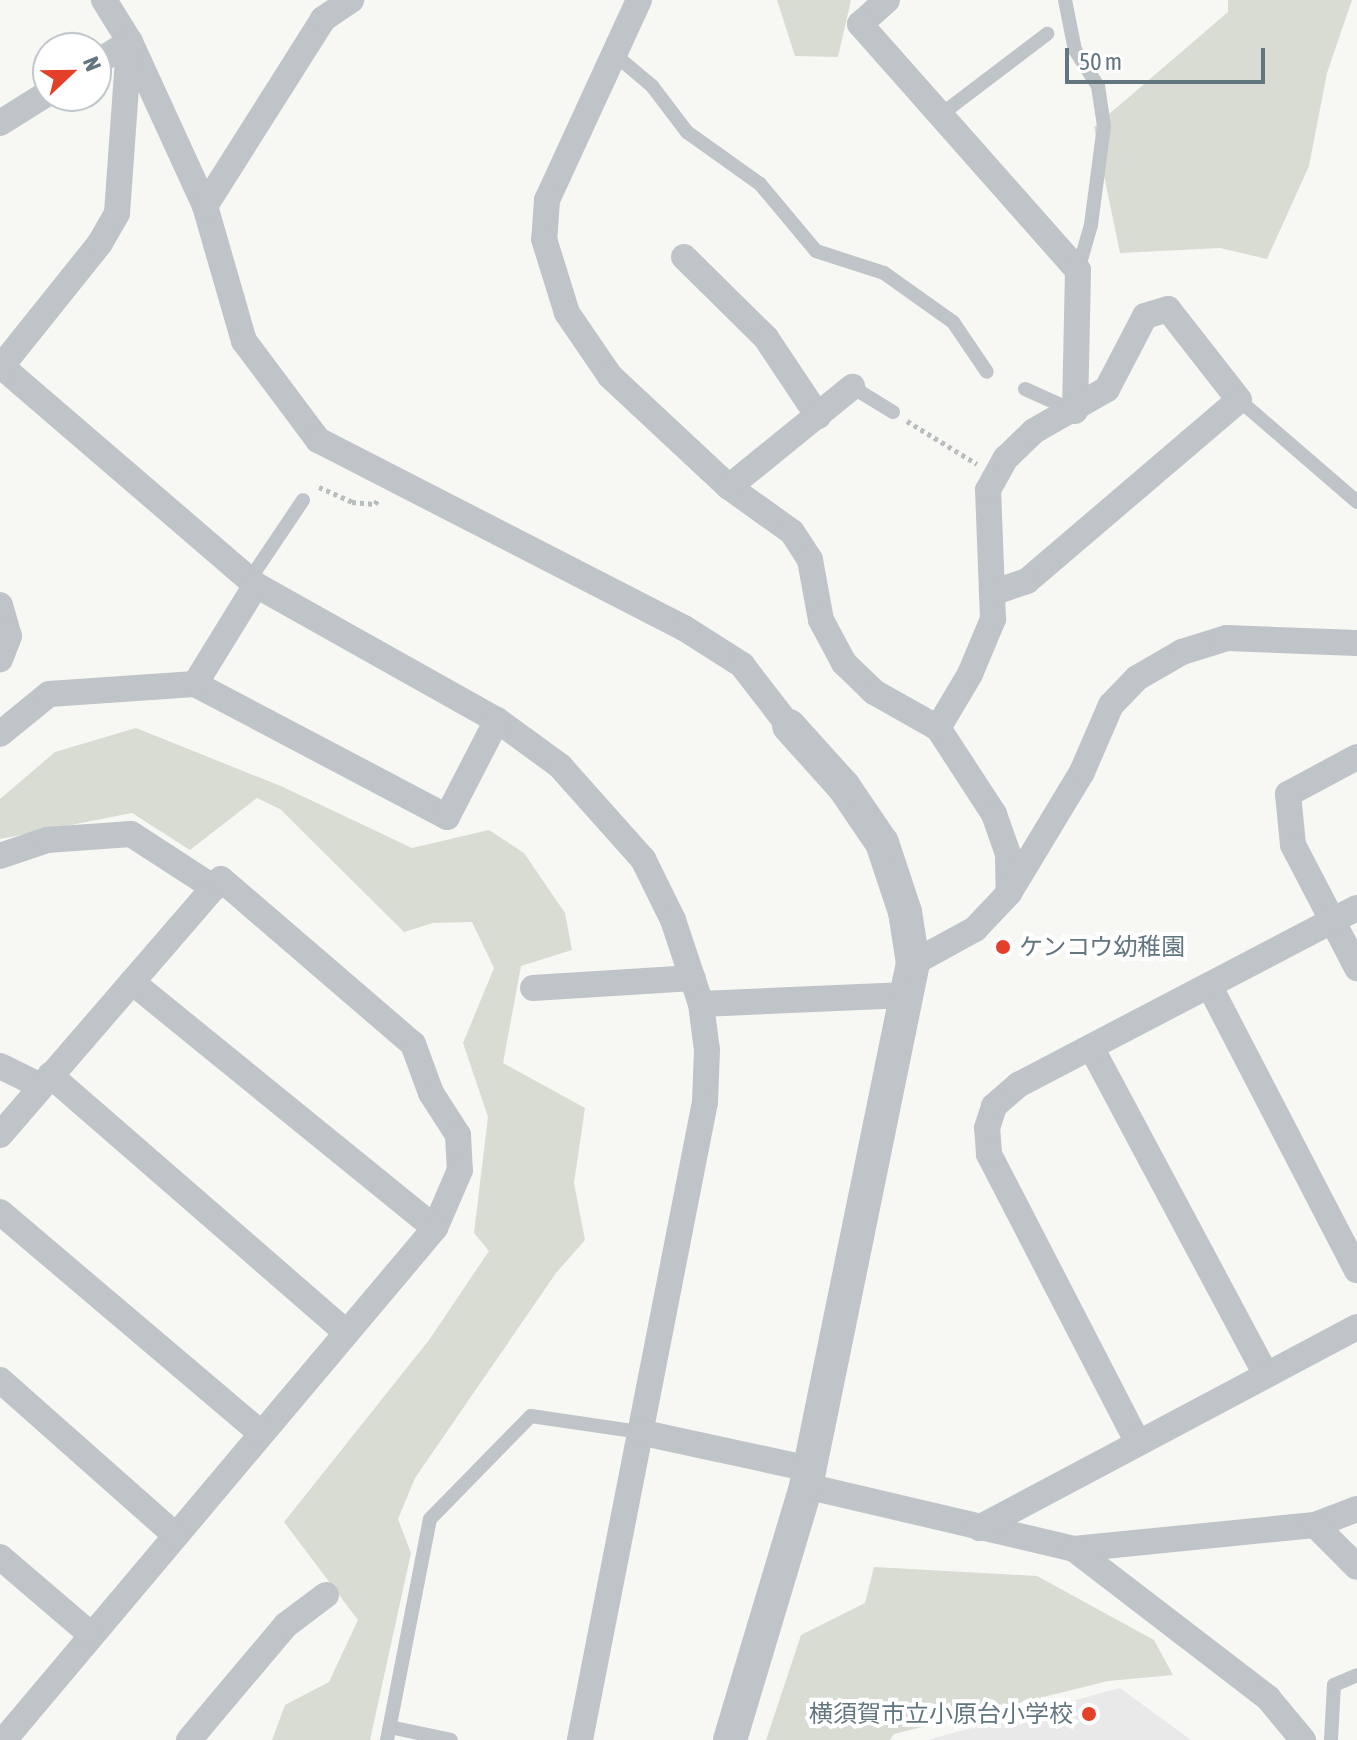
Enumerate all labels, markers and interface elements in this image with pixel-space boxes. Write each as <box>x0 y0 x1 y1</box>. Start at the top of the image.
north arrow <box>32 32 112 112</box>
scale bar <box>1069 32 1269 82</box>
text: 50 m <box>1079 48 1122 75</box>
text: N <box>78 53 107 75</box>
place label: ケンコウ幼稚園 <box>1019 933 1187 961</box>
marker: ケンコウ幼稚園 <box>994 938 1012 956</box>
place label: 横須賀市立小原台小学校 <box>809 1700 1073 1728</box>
marker: 横須賀市立小原台小学校 <box>1080 1705 1098 1723</box>

